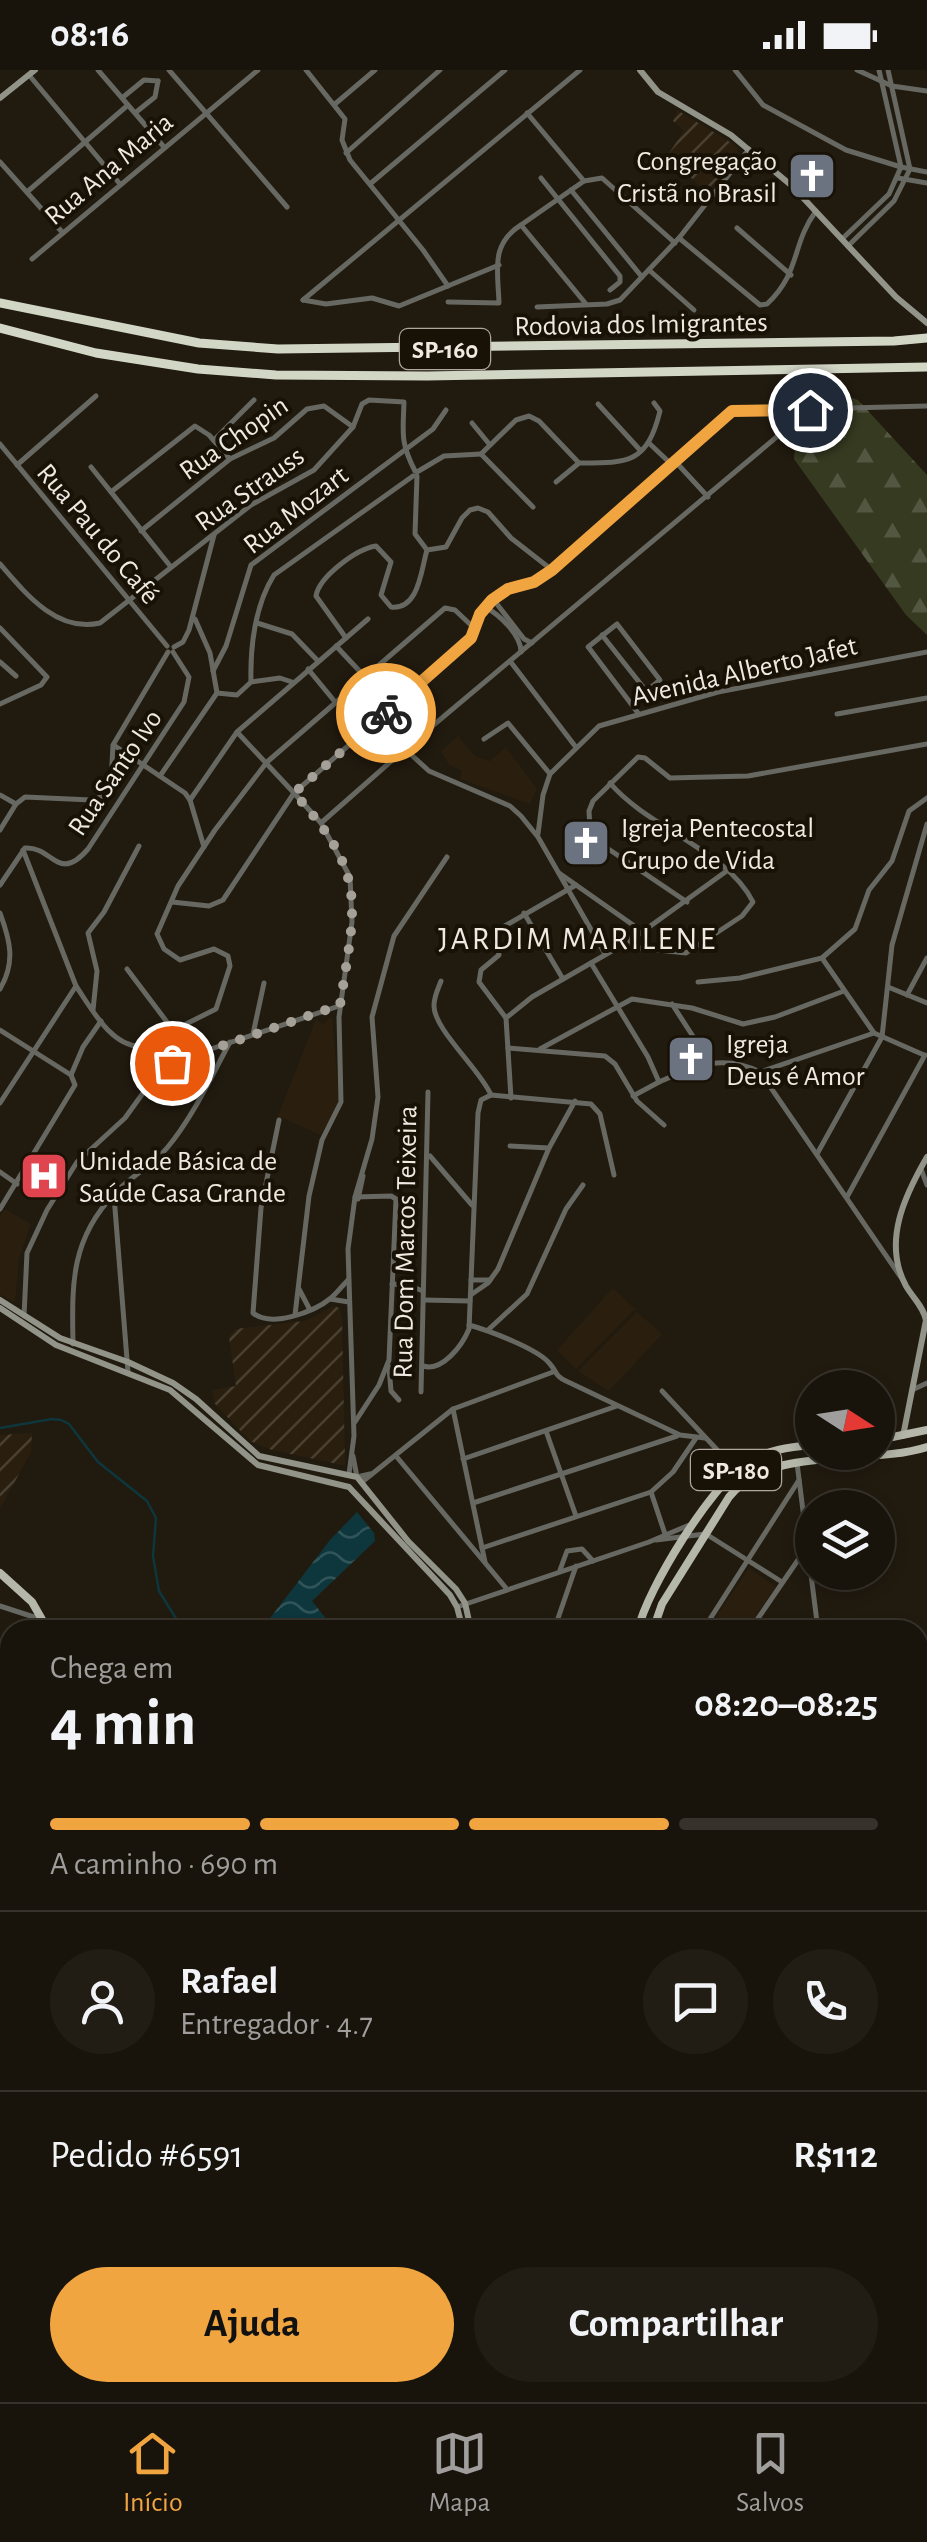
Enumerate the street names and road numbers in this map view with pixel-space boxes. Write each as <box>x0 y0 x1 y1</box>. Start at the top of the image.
street label: Rua Ana Maria <box>40 108 179 231</box>
street label: Rodovia dos Imigrantes <box>514 309 768 341</box>
road number: SP-160 <box>400 329 490 369</box>
street label: Rua Chopin <box>175 391 293 486</box>
street label: Rua Strauss <box>191 442 310 537</box>
street label: Rua Pau do Café <box>31 459 164 610</box>
street label: Rua Mozart <box>239 461 354 560</box>
street label: Avenida Alberto Jafet <box>629 632 860 711</box>
street label: Rua Santo Ivo <box>63 705 168 841</box>
street label: Rua Dom Marcos Teixeira <box>390 1105 422 1379</box>
road number: SP-180 <box>691 1450 781 1490</box>

